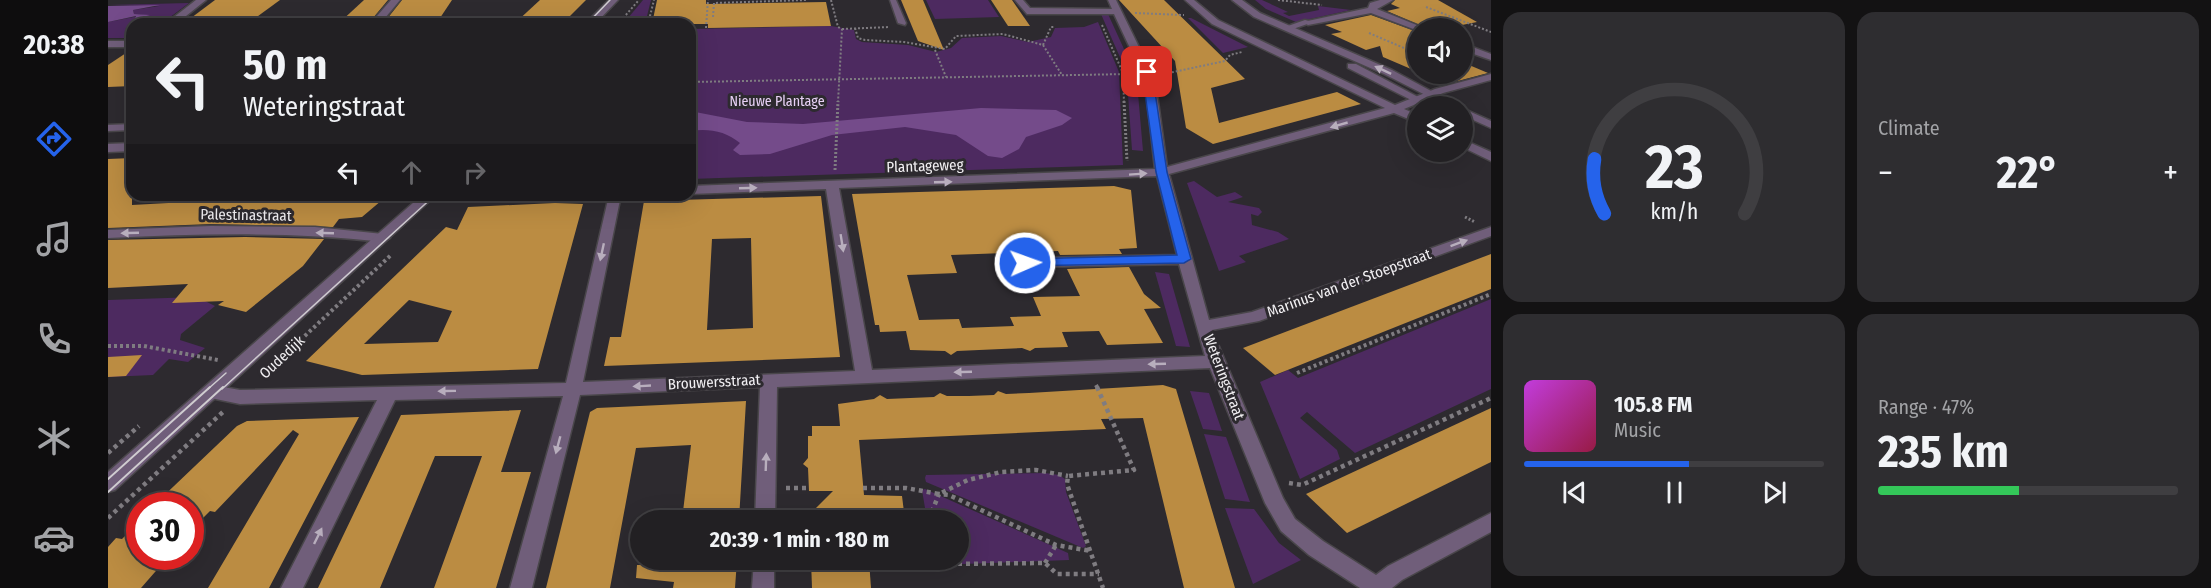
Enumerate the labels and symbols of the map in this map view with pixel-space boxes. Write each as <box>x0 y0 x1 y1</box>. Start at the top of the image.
pin <box>1121 46 1172 97</box>
one-way arrow <box>1375 66 1392 75</box>
park label: Nieuwe Plantage <box>729 93 825 110</box>
one-way arrow <box>1330 121 1348 130</box>
street label: Plantageweg <box>886 156 964 176</box>
one-way arrow <box>1129 170 1148 179</box>
one-way arrow <box>934 177 953 186</box>
one-way arrow <box>739 183 758 193</box>
street label: Palestinastraat <box>200 205 292 225</box>
one-way arrow <box>120 229 139 238</box>
one-way arrow <box>315 229 334 238</box>
position arrow <box>993 231 1057 295</box>
one-way arrow <box>838 234 847 253</box>
one-way arrow <box>1450 237 1468 247</box>
one-way arrow <box>597 243 607 261</box>
street label: Marinus van der Stoepstraat <box>1265 245 1434 321</box>
street label: Oudedijk <box>256 332 308 382</box>
street label: Weteringstraat <box>1199 332 1249 422</box>
one-way arrow <box>1148 360 1167 369</box>
one-way arrow <box>953 367 972 377</box>
street label: Brouwersstraat <box>667 371 761 393</box>
one-way arrow <box>632 381 651 390</box>
one-way arrow <box>437 387 456 396</box>
one-way arrow <box>553 436 563 455</box>
one-way arrow <box>762 453 771 472</box>
speed limit sign: 30 <box>126 492 204 570</box>
one-way arrow <box>314 527 323 544</box>

